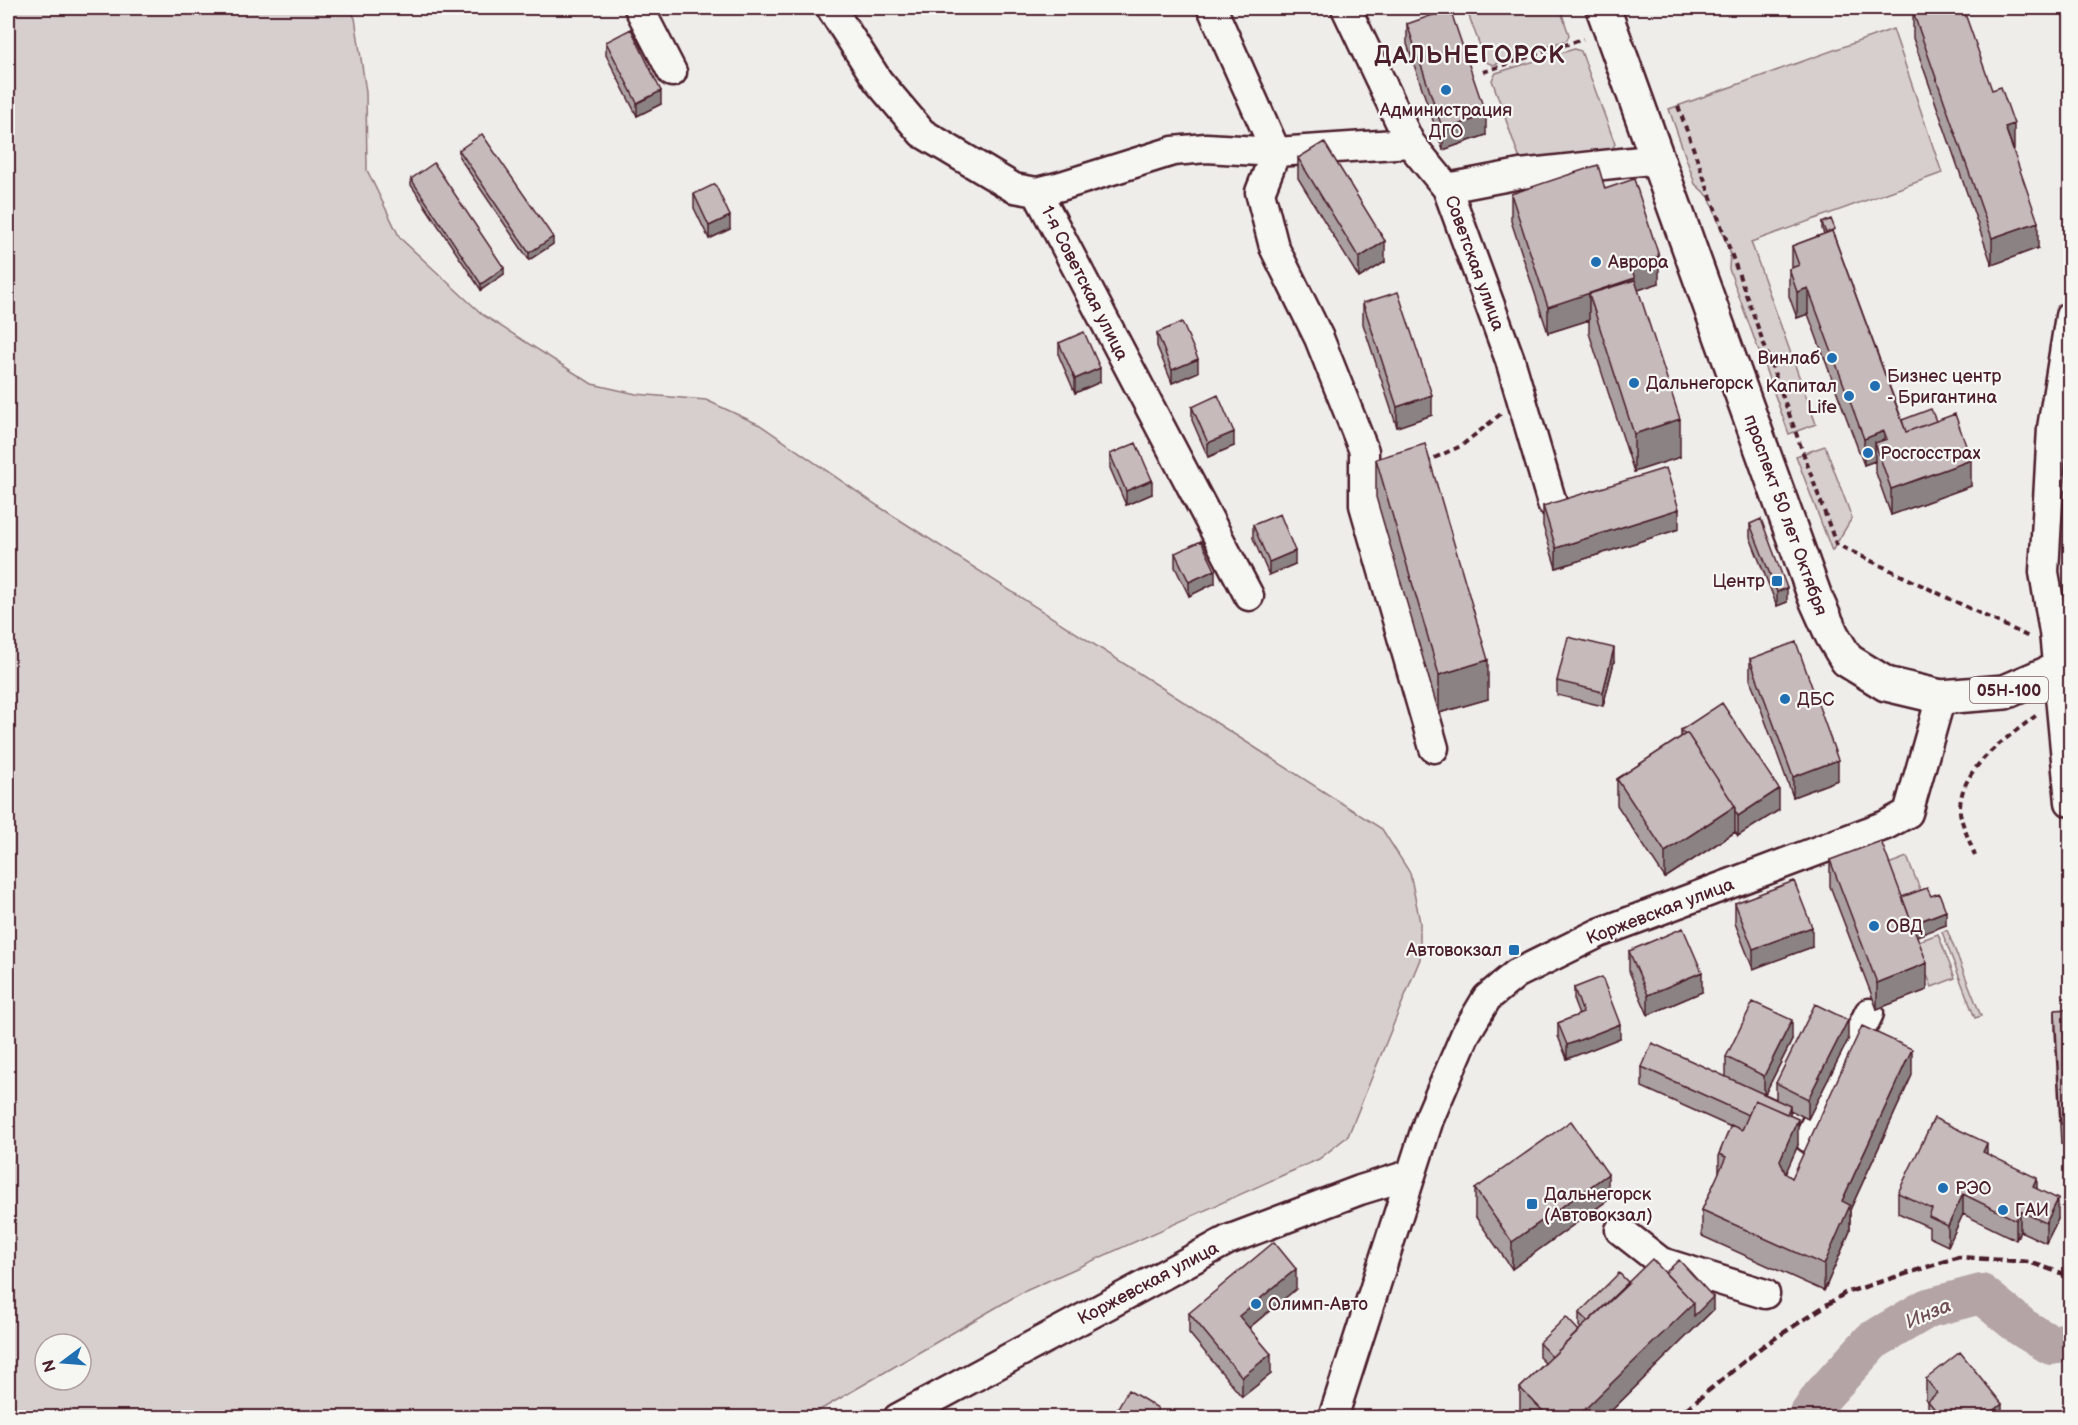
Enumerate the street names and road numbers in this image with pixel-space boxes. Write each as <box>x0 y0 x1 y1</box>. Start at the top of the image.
street label: Советская улица <box>1440 193 1509 334</box>
street label: 1-я Советская улица <box>1036 202 1133 364</box>
street label: проспект 50 лет Октября <box>1739 412 1832 618</box>
road number: 05Н-100 <box>1970 677 2048 703</box>
street label: Коржевская улица <box>1583 874 1737 949</box>
street label: Коржевская улица <box>1074 1237 1222 1329</box>

